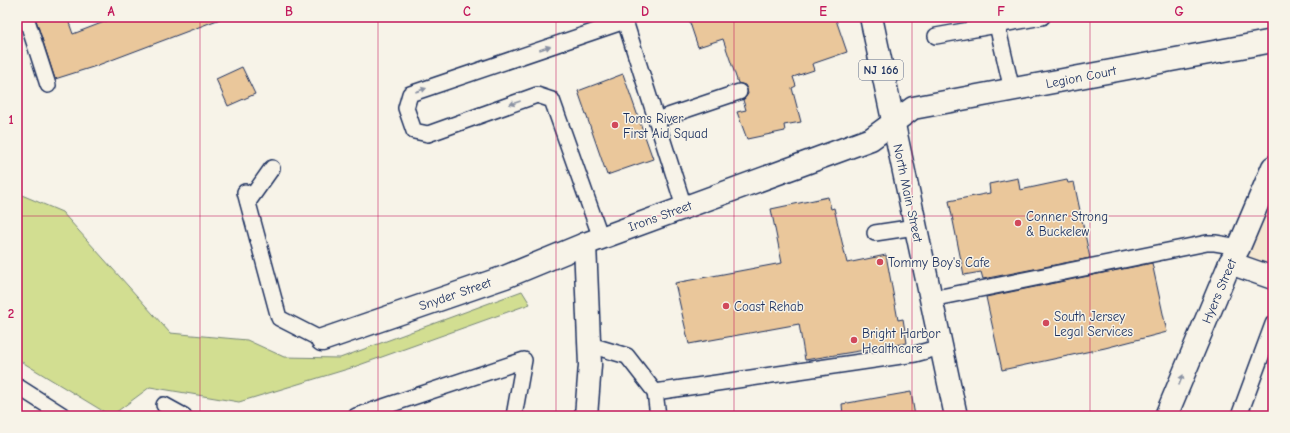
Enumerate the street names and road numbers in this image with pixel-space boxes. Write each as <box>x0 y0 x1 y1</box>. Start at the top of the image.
road number: NJ 166 <box>859 60 903 80</box>
street label: Legion Court <box>1045 63 1119 91</box>
street label: North Main Street <box>890 142 926 245</box>
street label: Irons Street <box>626 197 695 234</box>
street label: Hyers Street <box>1199 255 1240 326</box>
street label: Snyder Street <box>417 274 494 313</box>

